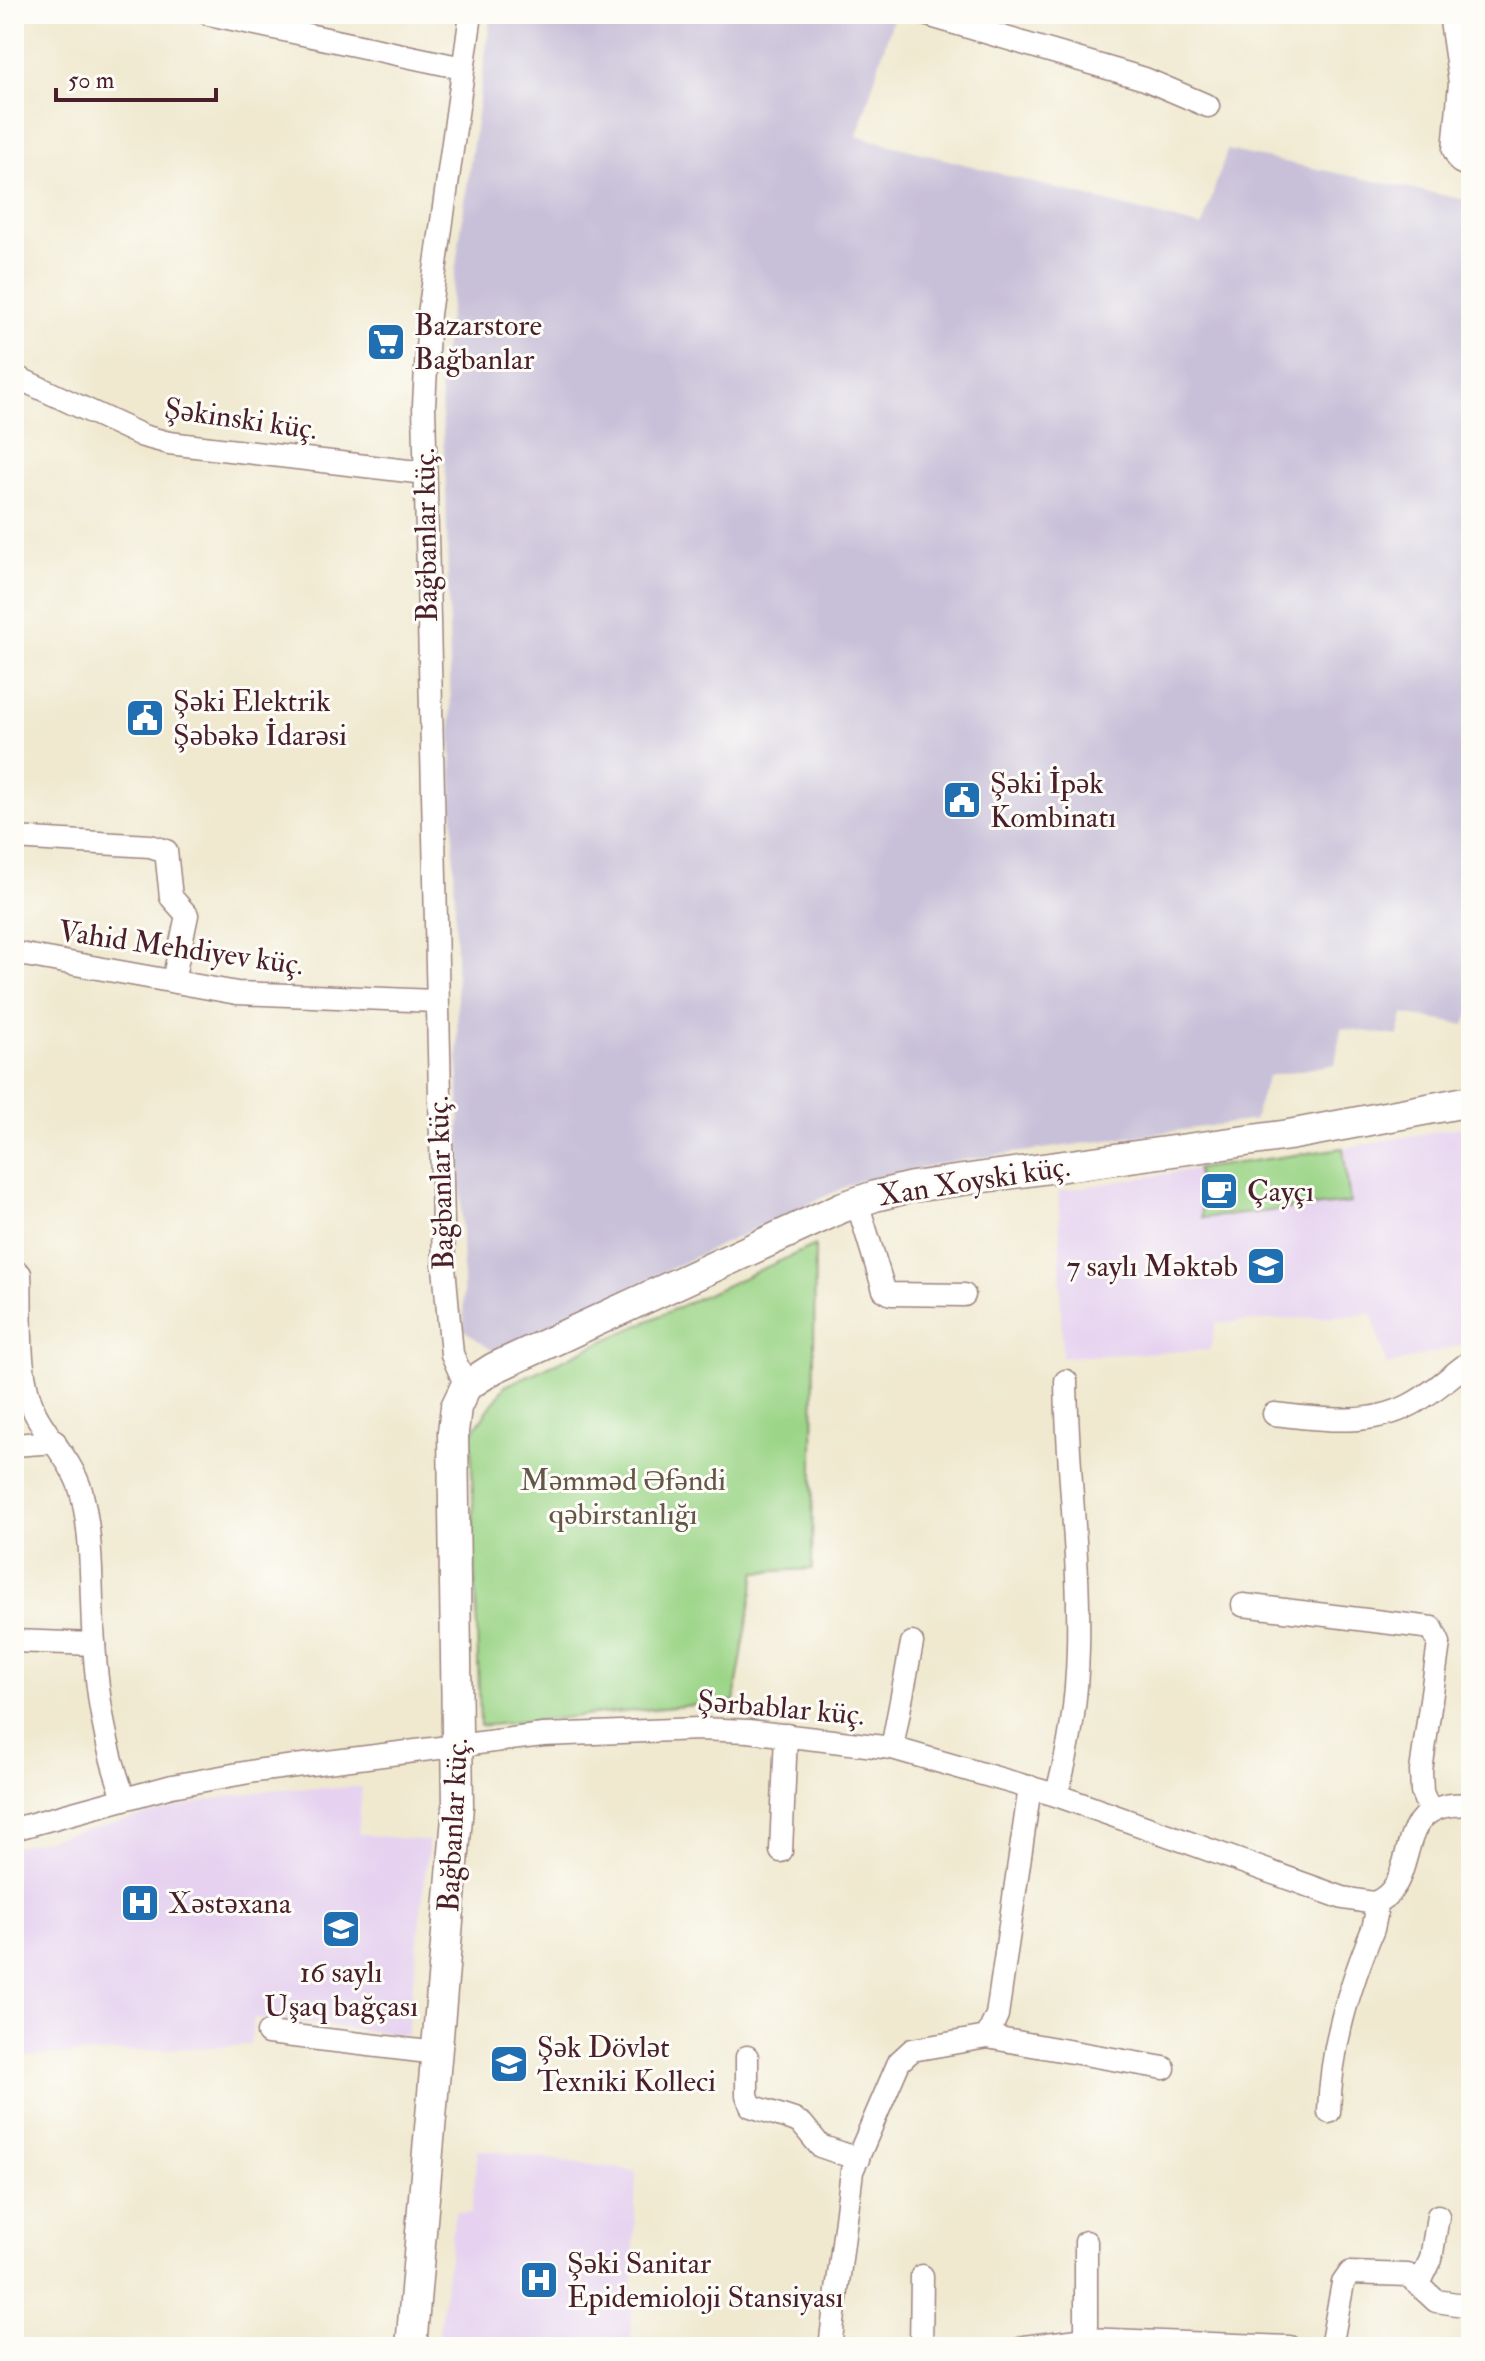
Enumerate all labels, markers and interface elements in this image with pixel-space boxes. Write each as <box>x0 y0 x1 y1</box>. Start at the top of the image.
scale bar <box>56 52 216 102</box>
text: 50 m <box>68 65 115 96</box>
place label: Bazarstore Bağbanlar <box>414 307 542 378</box>
supermarket icon: Bazarstore Bağbanlar <box>365 321 407 363</box>
street label: Şəkinski küç. <box>162 390 320 448</box>
street label: Bağbanlar küç. <box>406 447 446 623</box>
place label: Şəki Elektrik Şəbəkə İdarəsi <box>173 683 347 754</box>
public building icon: Şəki Elektrik Şəbəkə İdarəsi <box>124 697 166 739</box>
place label: Şəki İpək Kombinatı <box>990 765 1116 836</box>
public building icon: Şəki İpək Kombinatı <box>941 779 983 821</box>
street label: Vahid Mehdiyev küç. <box>56 912 306 984</box>
street label: Bağbanlar küç. <box>419 1095 463 1271</box>
street label: Xan Xoyski küç. <box>875 1148 1073 1214</box>
cafe icon: Çayçı <box>1198 1170 1240 1212</box>
place label: Çayçı <box>1247 1173 1314 1210</box>
school or university icon: 7 saylı Məktəb <box>1245 1245 1287 1287</box>
place label: 7 saylı Məktəb <box>1066 1248 1238 1285</box>
park label: Məmməd Əfəndi qəbirstanlığı <box>520 1462 726 1533</box>
street label: Şərbablar küç. <box>696 1682 866 1734</box>
street label: Bağbanlar küç. <box>430 1737 476 1913</box>
hospital icon: Xəstəxana <box>119 1882 161 1924</box>
place label: Xəstəxana <box>168 1885 292 1922</box>
school or university icon: 16 saylı Uşaq bağçası <box>320 1908 362 1950</box>
place label: 16 saylı Uşaq bağçası <box>264 1954 418 2025</box>
place label: Şək Dövlət Texniki Kolleci <box>537 2029 716 2100</box>
school or university icon: Şək Dövlət Texniki Kolleci <box>488 2043 530 2085</box>
place label: Şəki Sanitar Epidemioloji Stansiyası <box>567 2245 844 2316</box>
hospital icon: Şəki Sanitar Epidemioloji Stansiyası <box>518 2259 560 2301</box>

